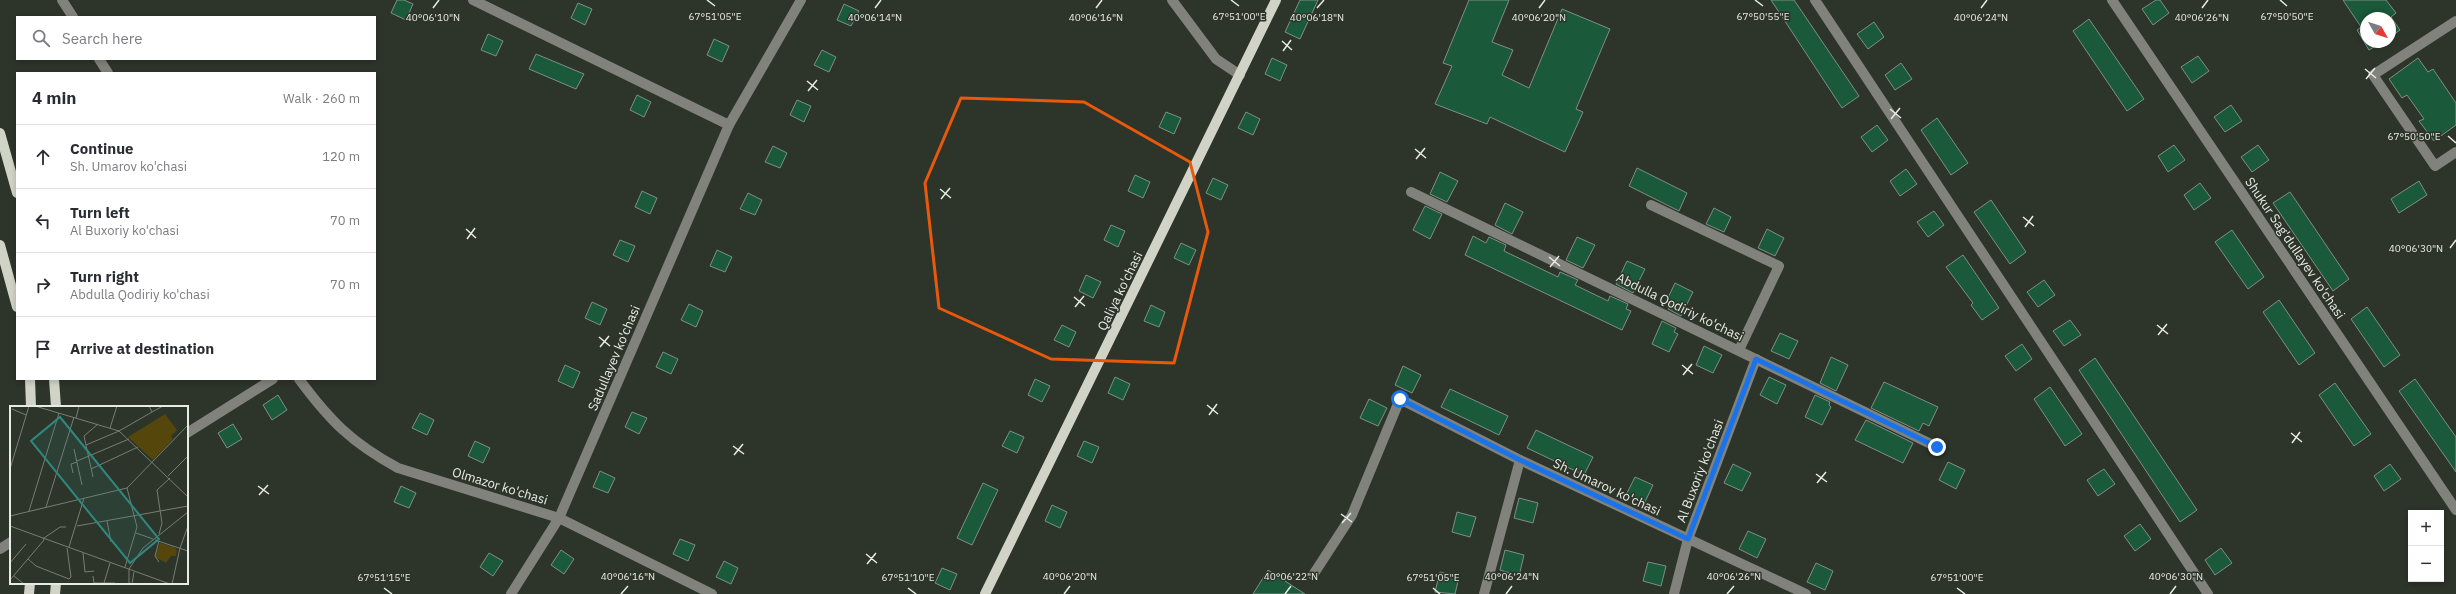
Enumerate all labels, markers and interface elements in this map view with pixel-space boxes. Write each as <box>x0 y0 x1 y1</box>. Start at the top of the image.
text: 67°51'05"E <box>688 10 742 23</box>
text: 67°51'00"E <box>1212 10 1266 23</box>
text: 67°50'55"E <box>1736 10 1790 23</box>
text: 67°50'50"E <box>2260 10 2314 23</box>
text: 40°06'10"N <box>406 11 460 24</box>
text: 40°06'14"N <box>848 11 902 24</box>
text: 40°06'16"N <box>1069 11 1123 24</box>
text: 40°06'18"N <box>1290 11 1344 24</box>
text: 40°06'20"N <box>1512 11 1566 24</box>
text: 40°06'24"N <box>1954 11 2008 24</box>
text: 40°06'26"N <box>2175 11 2229 24</box>
north arrow <box>2360 12 2396 48</box>
search box <box>16 16 376 60</box>
icon: search <box>30 27 52 49</box>
text: Search here <box>62 29 142 48</box>
text: 4 min <box>32 87 76 109</box>
text: Walk · 260 m <box>283 90 360 107</box>
text: 67°50'50"E <box>2387 130 2441 143</box>
text: Continue <box>70 139 134 158</box>
icon: ahead <box>32 146 54 168</box>
text: 120 m <box>322 148 360 165</box>
text: Sh. Umarov ko'chasi <box>70 158 187 175</box>
street label: Shukur Sag'dullayev ko'chasi <box>2241 174 2349 322</box>
text: Turn left <box>70 203 130 222</box>
icon: left <box>32 210 54 232</box>
text: 70 m <box>330 212 360 229</box>
text: Al Buxoriy ko'chasi <box>70 222 179 239</box>
text: 40°06'30"N <box>2389 242 2443 255</box>
street label: Qaliya ko'chasi <box>1093 249 1147 333</box>
text: Turn right <box>70 267 139 286</box>
street label: Abdulla Qodiriy ko'chasi <box>1614 269 1746 345</box>
icon: right <box>32 274 54 296</box>
text: 70 m <box>330 276 360 293</box>
text: Abdulla Qodiriy ko'chasi <box>70 286 210 303</box>
street label: Sadullayev ko'chasi <box>584 303 644 413</box>
icon: arrive <box>32 338 54 360</box>
text: Arrive at destination <box>70 339 214 358</box>
route start <box>1391 390 1409 408</box>
inset map <box>10 406 188 584</box>
street label: Al Buxoriy ko'chasi <box>1673 417 1727 525</box>
route end <box>1928 438 1946 456</box>
street label: Sh. Umarov ko'chasi <box>1550 455 1664 519</box>
street label: Olmazor ko'chasi <box>450 463 550 509</box>
map controls <box>2408 510 2444 582</box>
button: + <box>2408 510 2444 546</box>
button: − <box>2408 546 2444 582</box>
text: 40°06'16"N <box>601 570 655 583</box>
text: 40°06'20"N <box>1043 570 1097 583</box>
text: 40°06'22"N <box>1264 570 1318 583</box>
text: 40°06'24"N <box>1485 570 1539 583</box>
text: 40°06'26"N <box>1707 570 1761 583</box>
text: 40°06'30"N <box>2149 570 2203 583</box>
text: 67°51'15"E <box>357 571 411 584</box>
text: 67°51'10"E <box>881 571 935 584</box>
text: 67°51'05"E <box>1406 571 1460 584</box>
text: 67°51'00"E <box>1930 571 1984 584</box>

